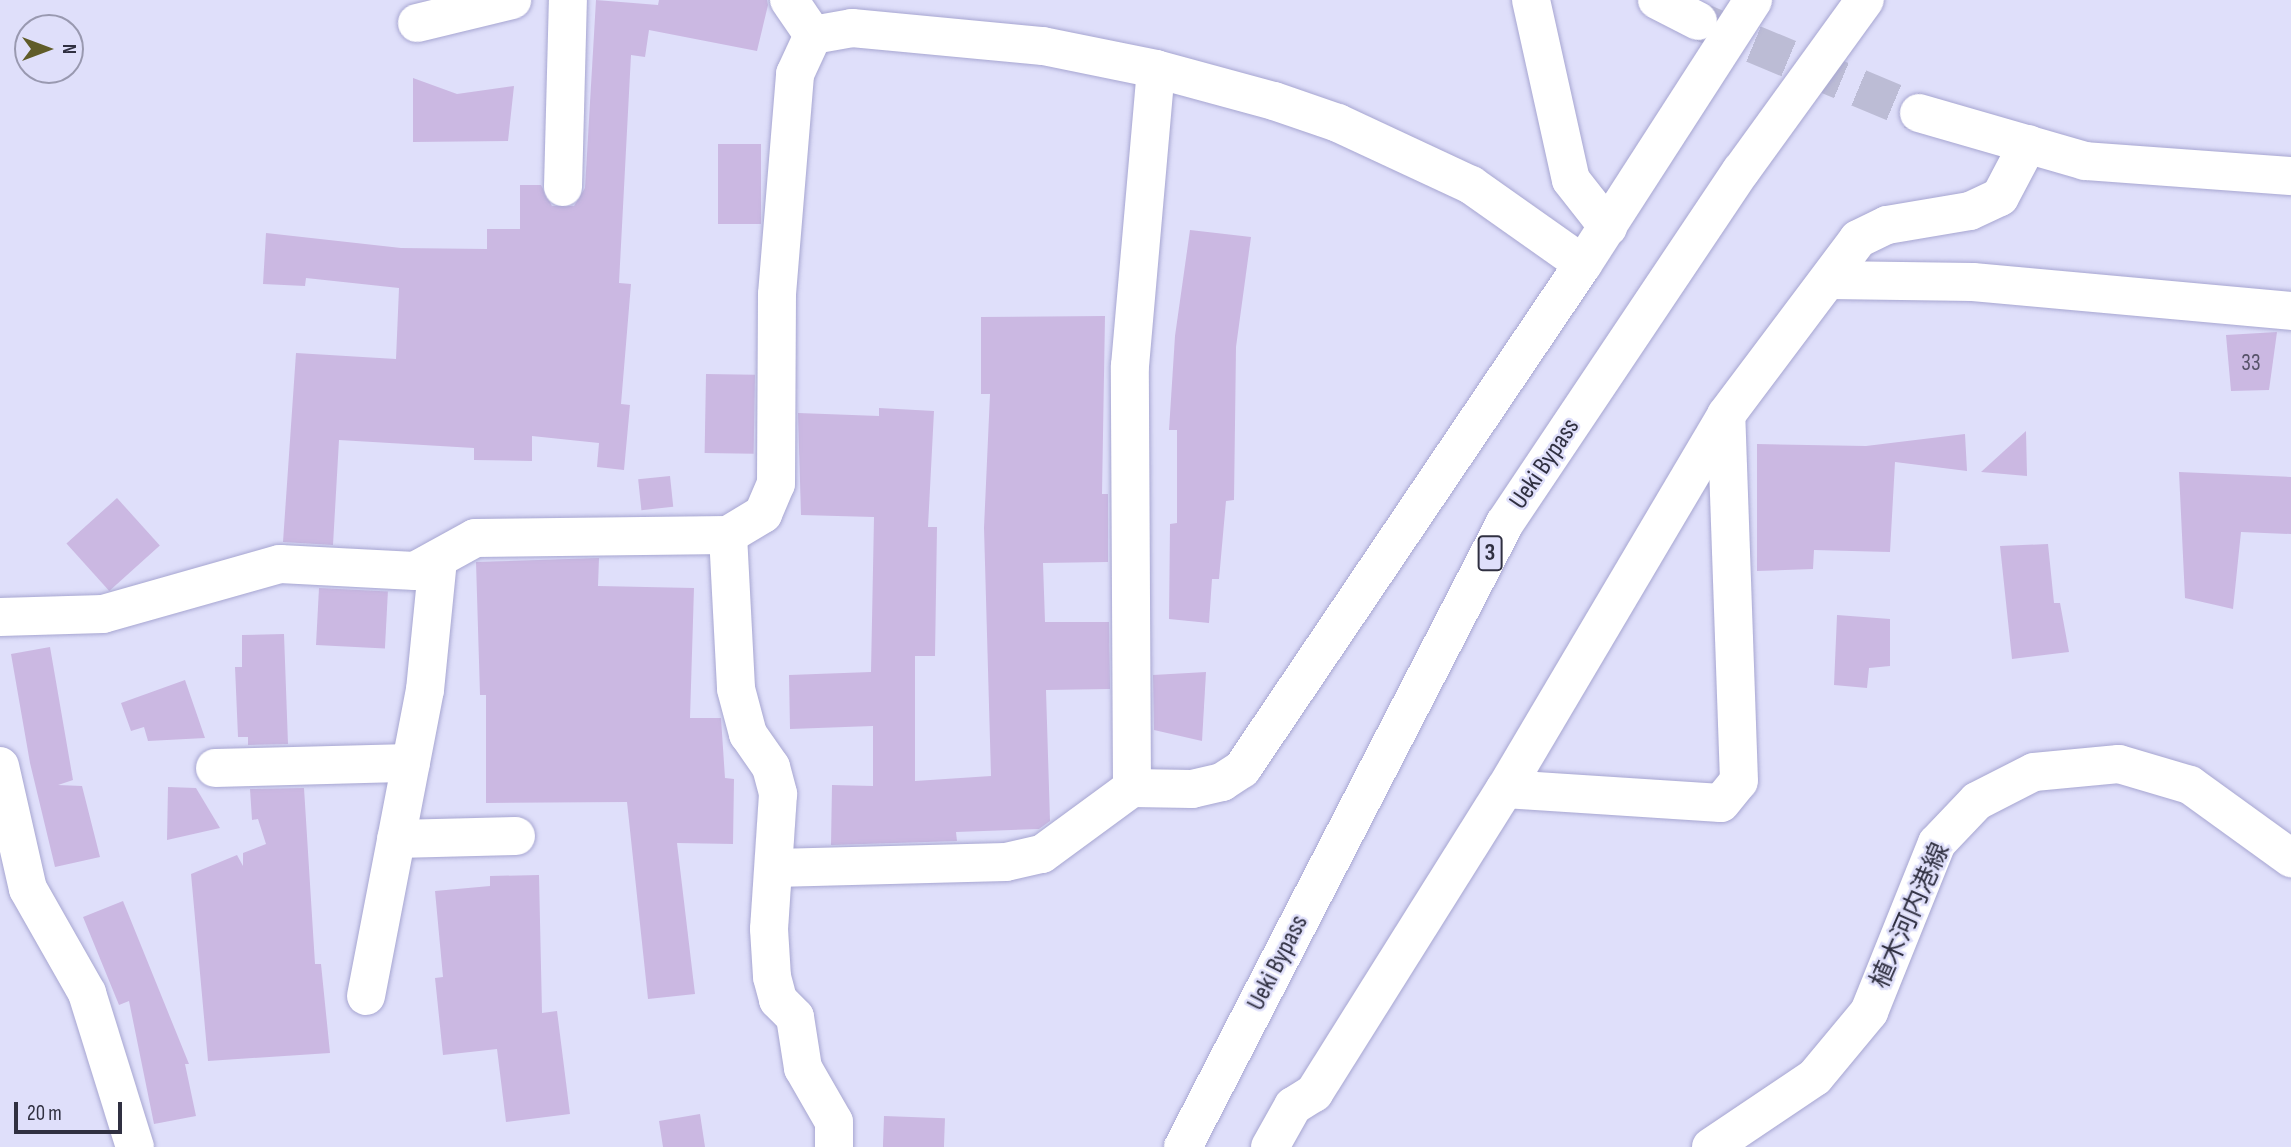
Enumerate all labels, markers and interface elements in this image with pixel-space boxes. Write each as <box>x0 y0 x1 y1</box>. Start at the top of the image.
north arrow <box>14 14 84 84</box>
text: N <box>57 44 80 54</box>
house number: 33 <box>2241 349 2261 377</box>
street label: Ueki Bypass <box>1503 413 1587 515</box>
road number: 3 <box>1476 532 1504 574</box>
street label: 植木河内港線 <box>1865 838 1957 994</box>
street label: Ueki Bypass <box>1241 910 1315 1016</box>
scale bar <box>18 1088 126 1132</box>
text: 20 m <box>27 1101 62 1126</box>

